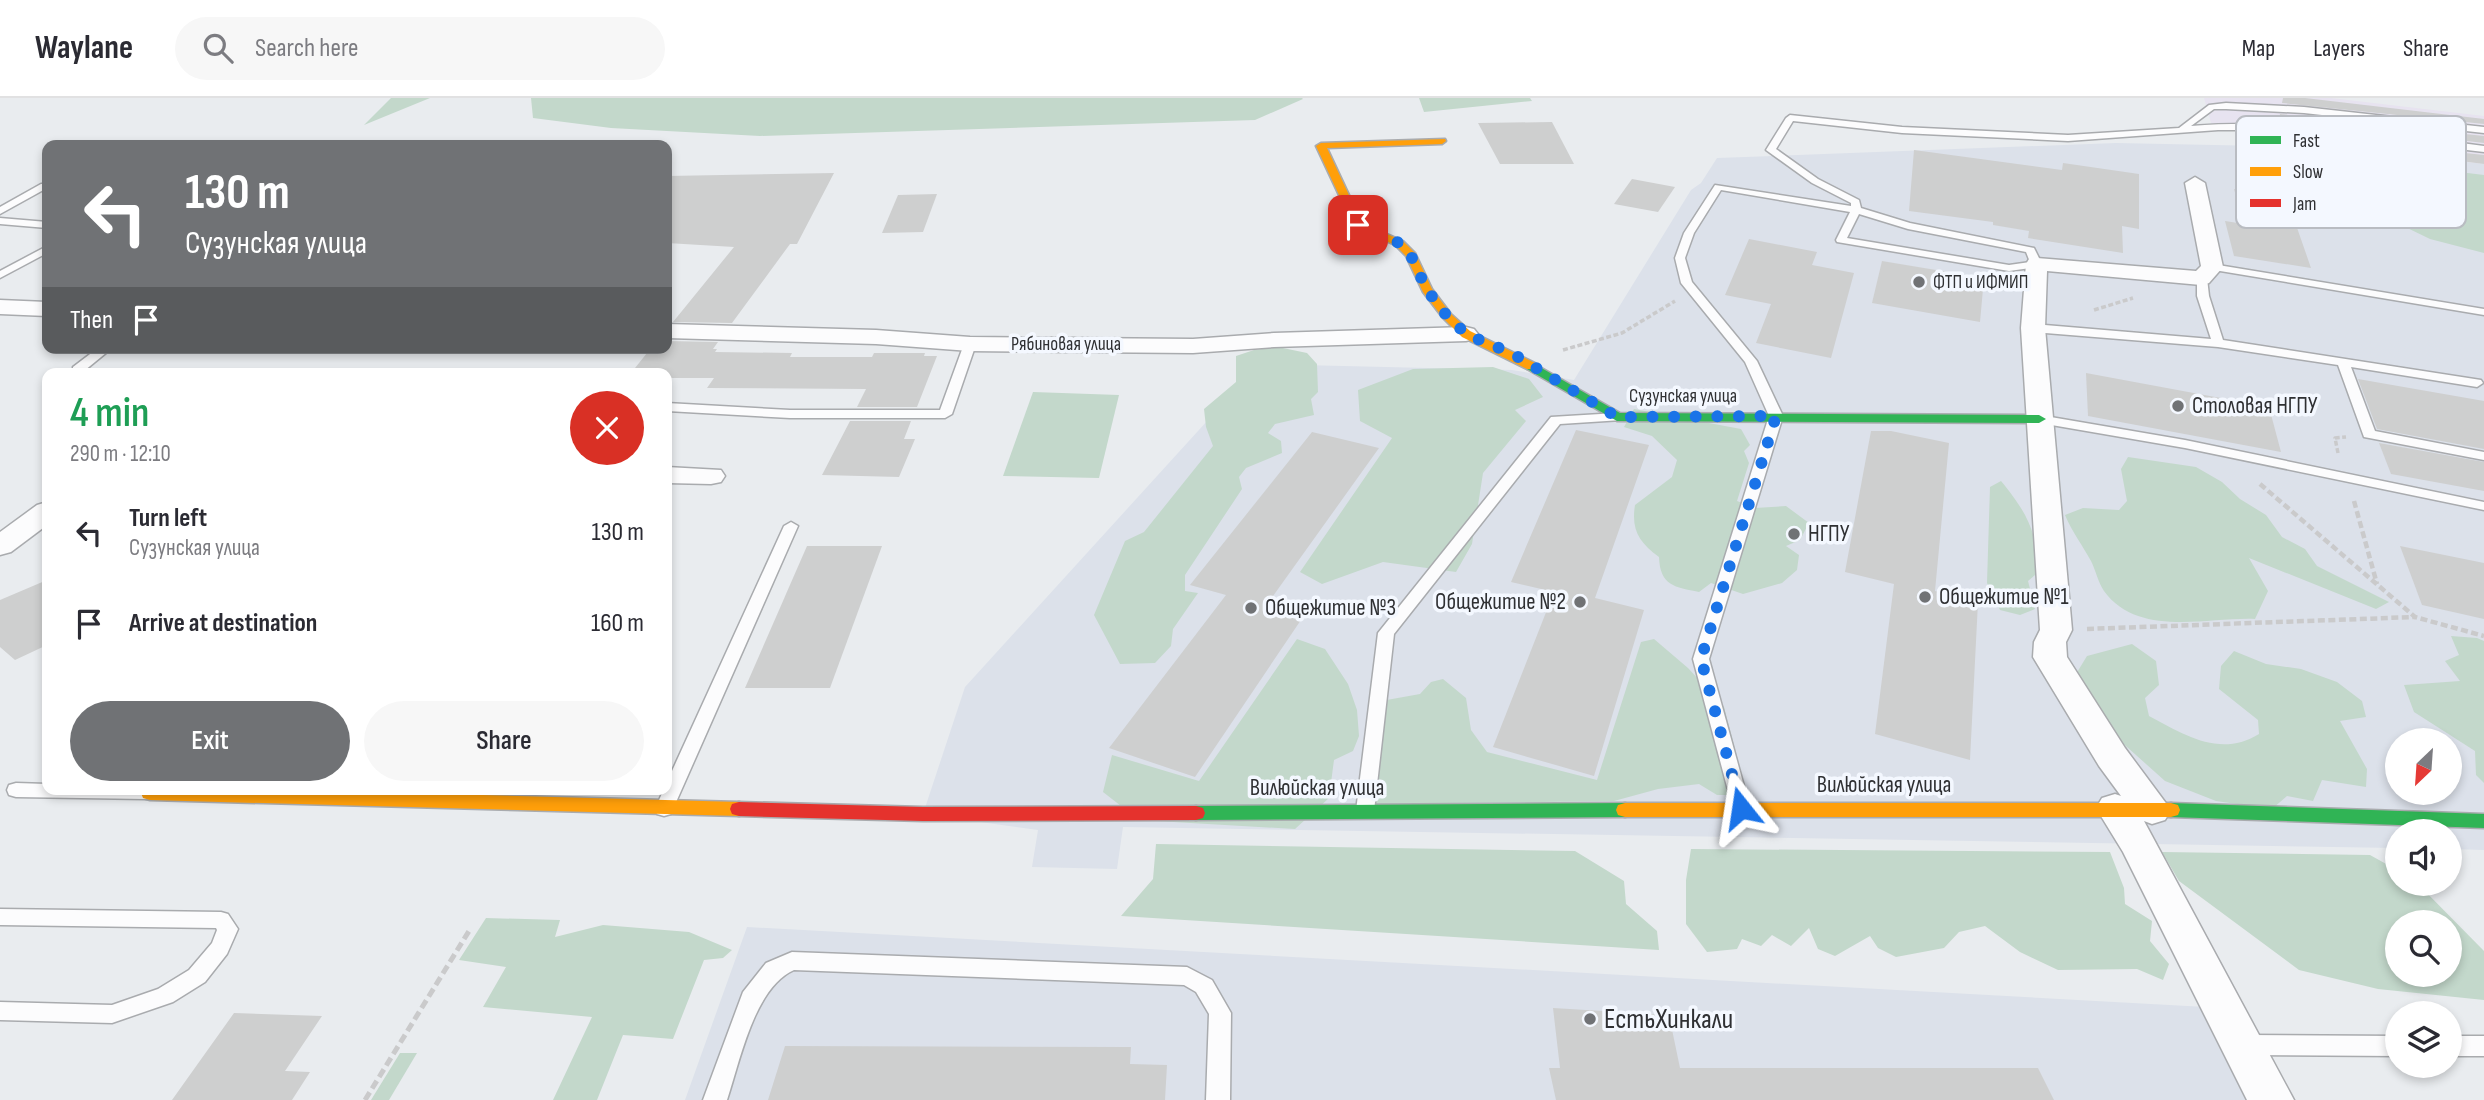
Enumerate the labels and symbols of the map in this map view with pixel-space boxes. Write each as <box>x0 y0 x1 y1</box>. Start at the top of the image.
legend <box>2236 116 2466 228</box>
text: Fast <box>2293 130 2320 153</box>
text: Slow <box>2293 161 2323 184</box>
text: Jam <box>2292 193 2316 216</box>
pin <box>1328 195 1388 255</box>
place label: ФТП и ИФМИП <box>1933 271 2028 294</box>
marker: ФТП и ИФМИП <box>1911 274 1927 290</box>
street label: Рябиновая улица <box>1011 333 1121 356</box>
street label: Сузунская улица <box>1629 385 1737 408</box>
place label: Столовая НГПУ <box>2192 392 2318 420</box>
marker: Столовая НГПУ <box>2170 398 2186 414</box>
place label: НГПУ <box>1808 520 1850 548</box>
marker: НГПУ <box>1786 526 1802 542</box>
place label: Общежитие №1 <box>1939 583 2068 611</box>
place label: Общежитие №2 <box>1435 588 1566 616</box>
marker: Общежитие №1 <box>1917 589 1933 605</box>
place label: Общежитие №3 <box>1265 594 1396 622</box>
marker: Общежитие №2 <box>1572 594 1588 610</box>
marker: Общежитие №3 <box>1243 600 1259 616</box>
north arrow <box>2385 728 2462 805</box>
position arrow <box>1704 771 1778 845</box>
street label: Вилюйская улица <box>1817 771 1951 799</box>
street label: Вилюйская улица <box>1250 774 1384 802</box>
place label: ЕстьХинкали <box>1604 1003 1733 1036</box>
marker: ЕстьХинкали <box>1582 1011 1598 1027</box>

